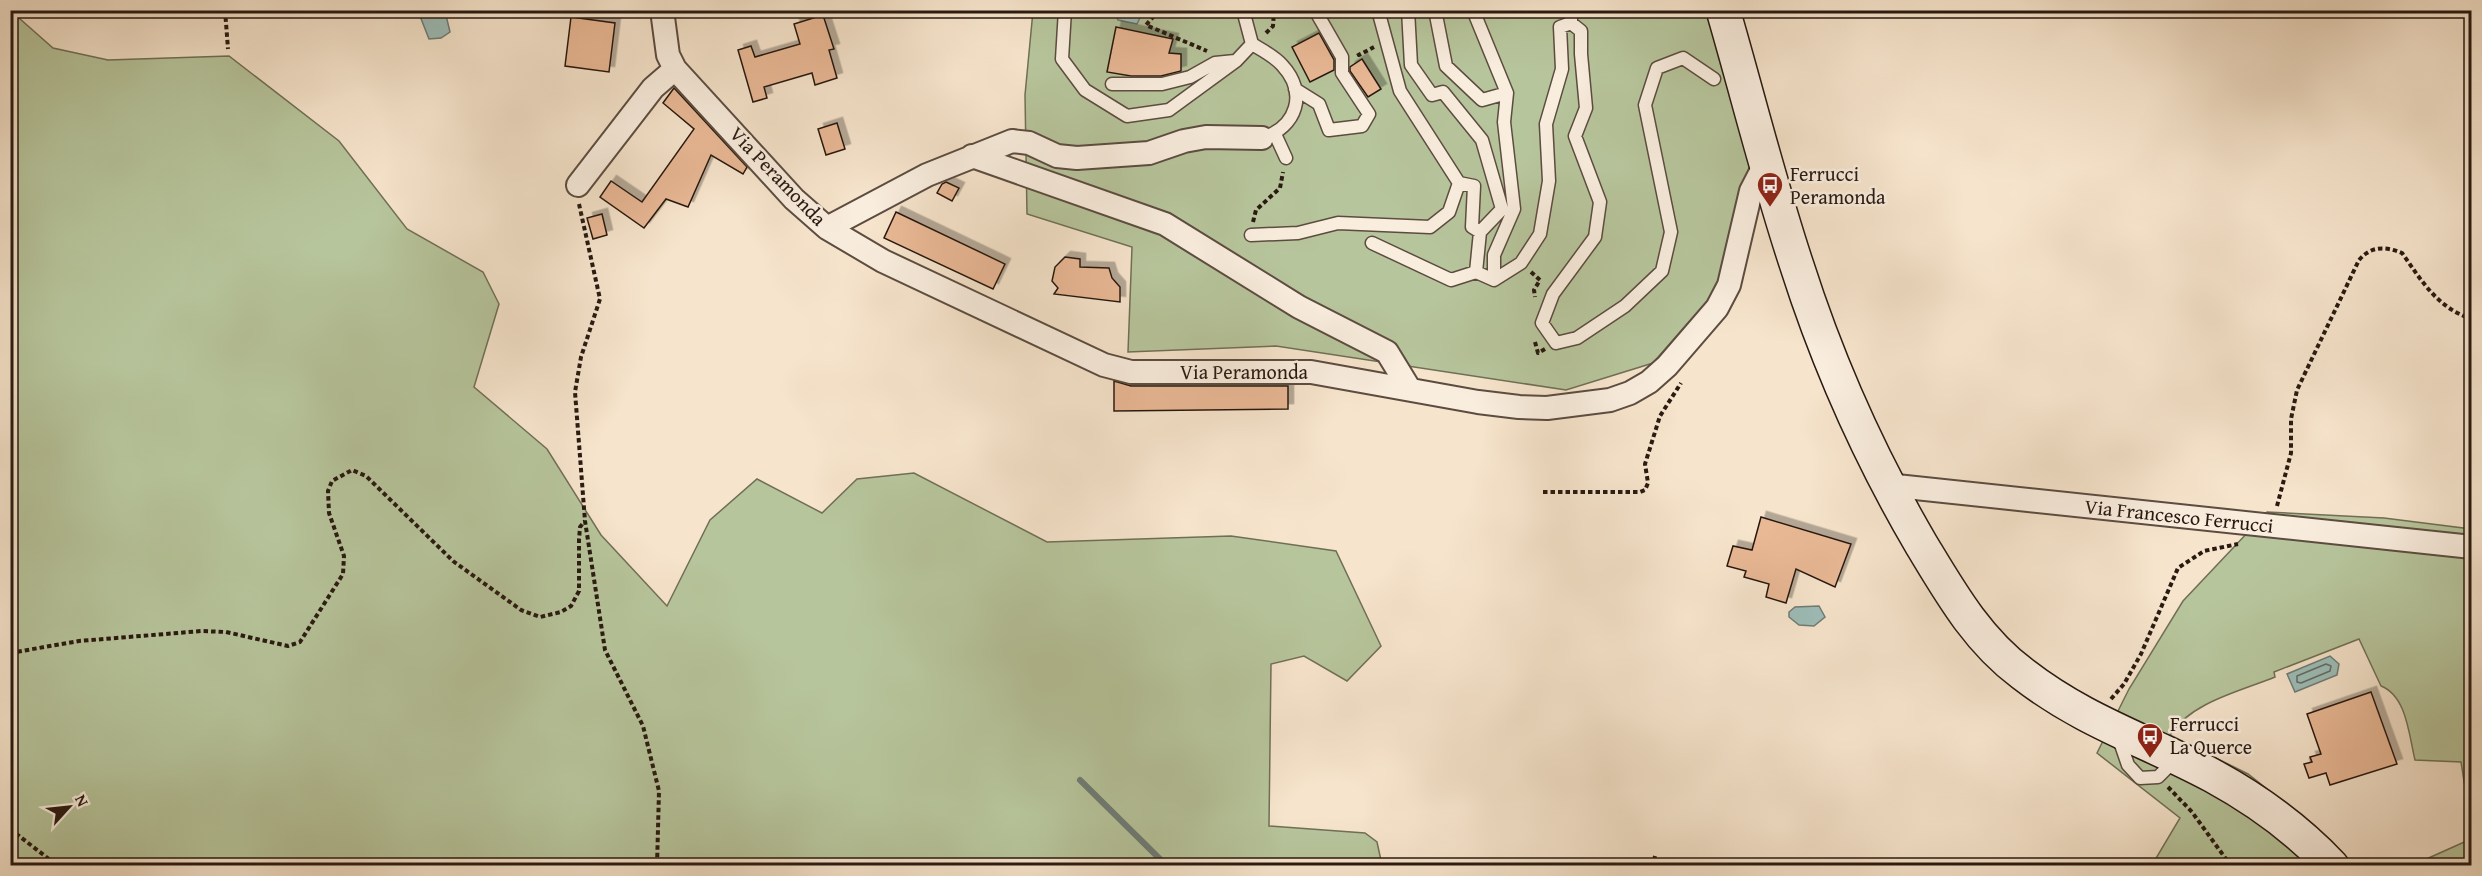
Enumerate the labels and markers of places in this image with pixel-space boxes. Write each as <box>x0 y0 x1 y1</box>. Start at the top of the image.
place label: Ferrucci Peramonda <box>1790 159 1886 211</box>
bus stop icon: Ferrucci Peramonda <box>1755 170 1785 208</box>
place label: Ferrucci La Querce <box>2170 709 2252 761</box>
bus stop icon: Ferrucci La Querce <box>2135 721 2165 759</box>

